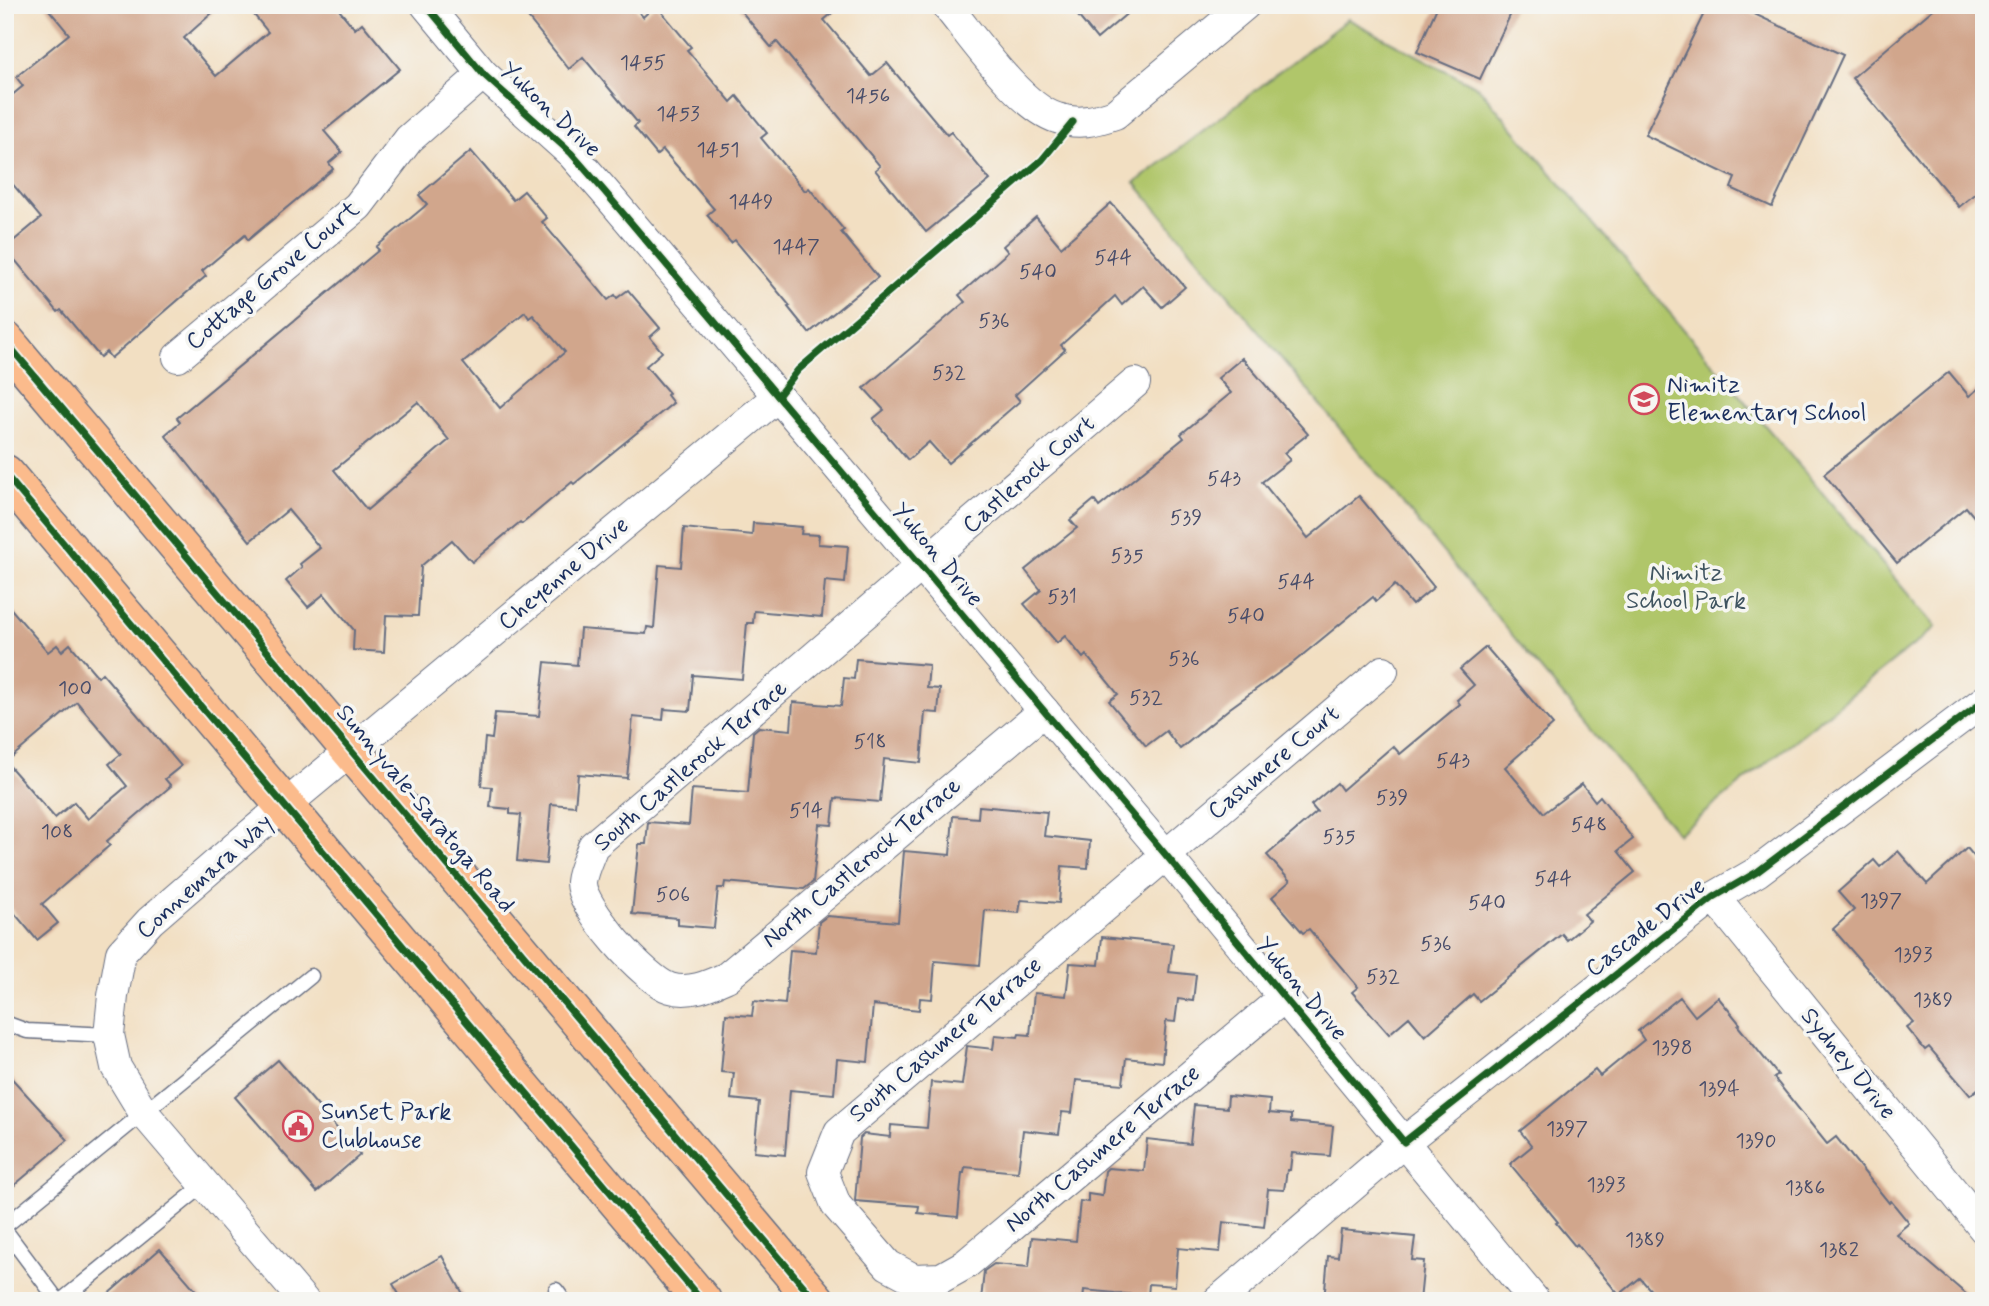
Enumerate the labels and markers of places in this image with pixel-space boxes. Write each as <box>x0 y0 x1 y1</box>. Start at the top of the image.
place label: Nimitz Elementary School <box>1667 370 1866 429</box>
school or university icon: Nimitz Elementary School <box>1627 382 1661 416</box>
place label: Sunset Park Clubhouse <box>321 1097 451 1156</box>
public building icon: Sunset Park Clubhouse <box>281 1109 315 1143</box>

